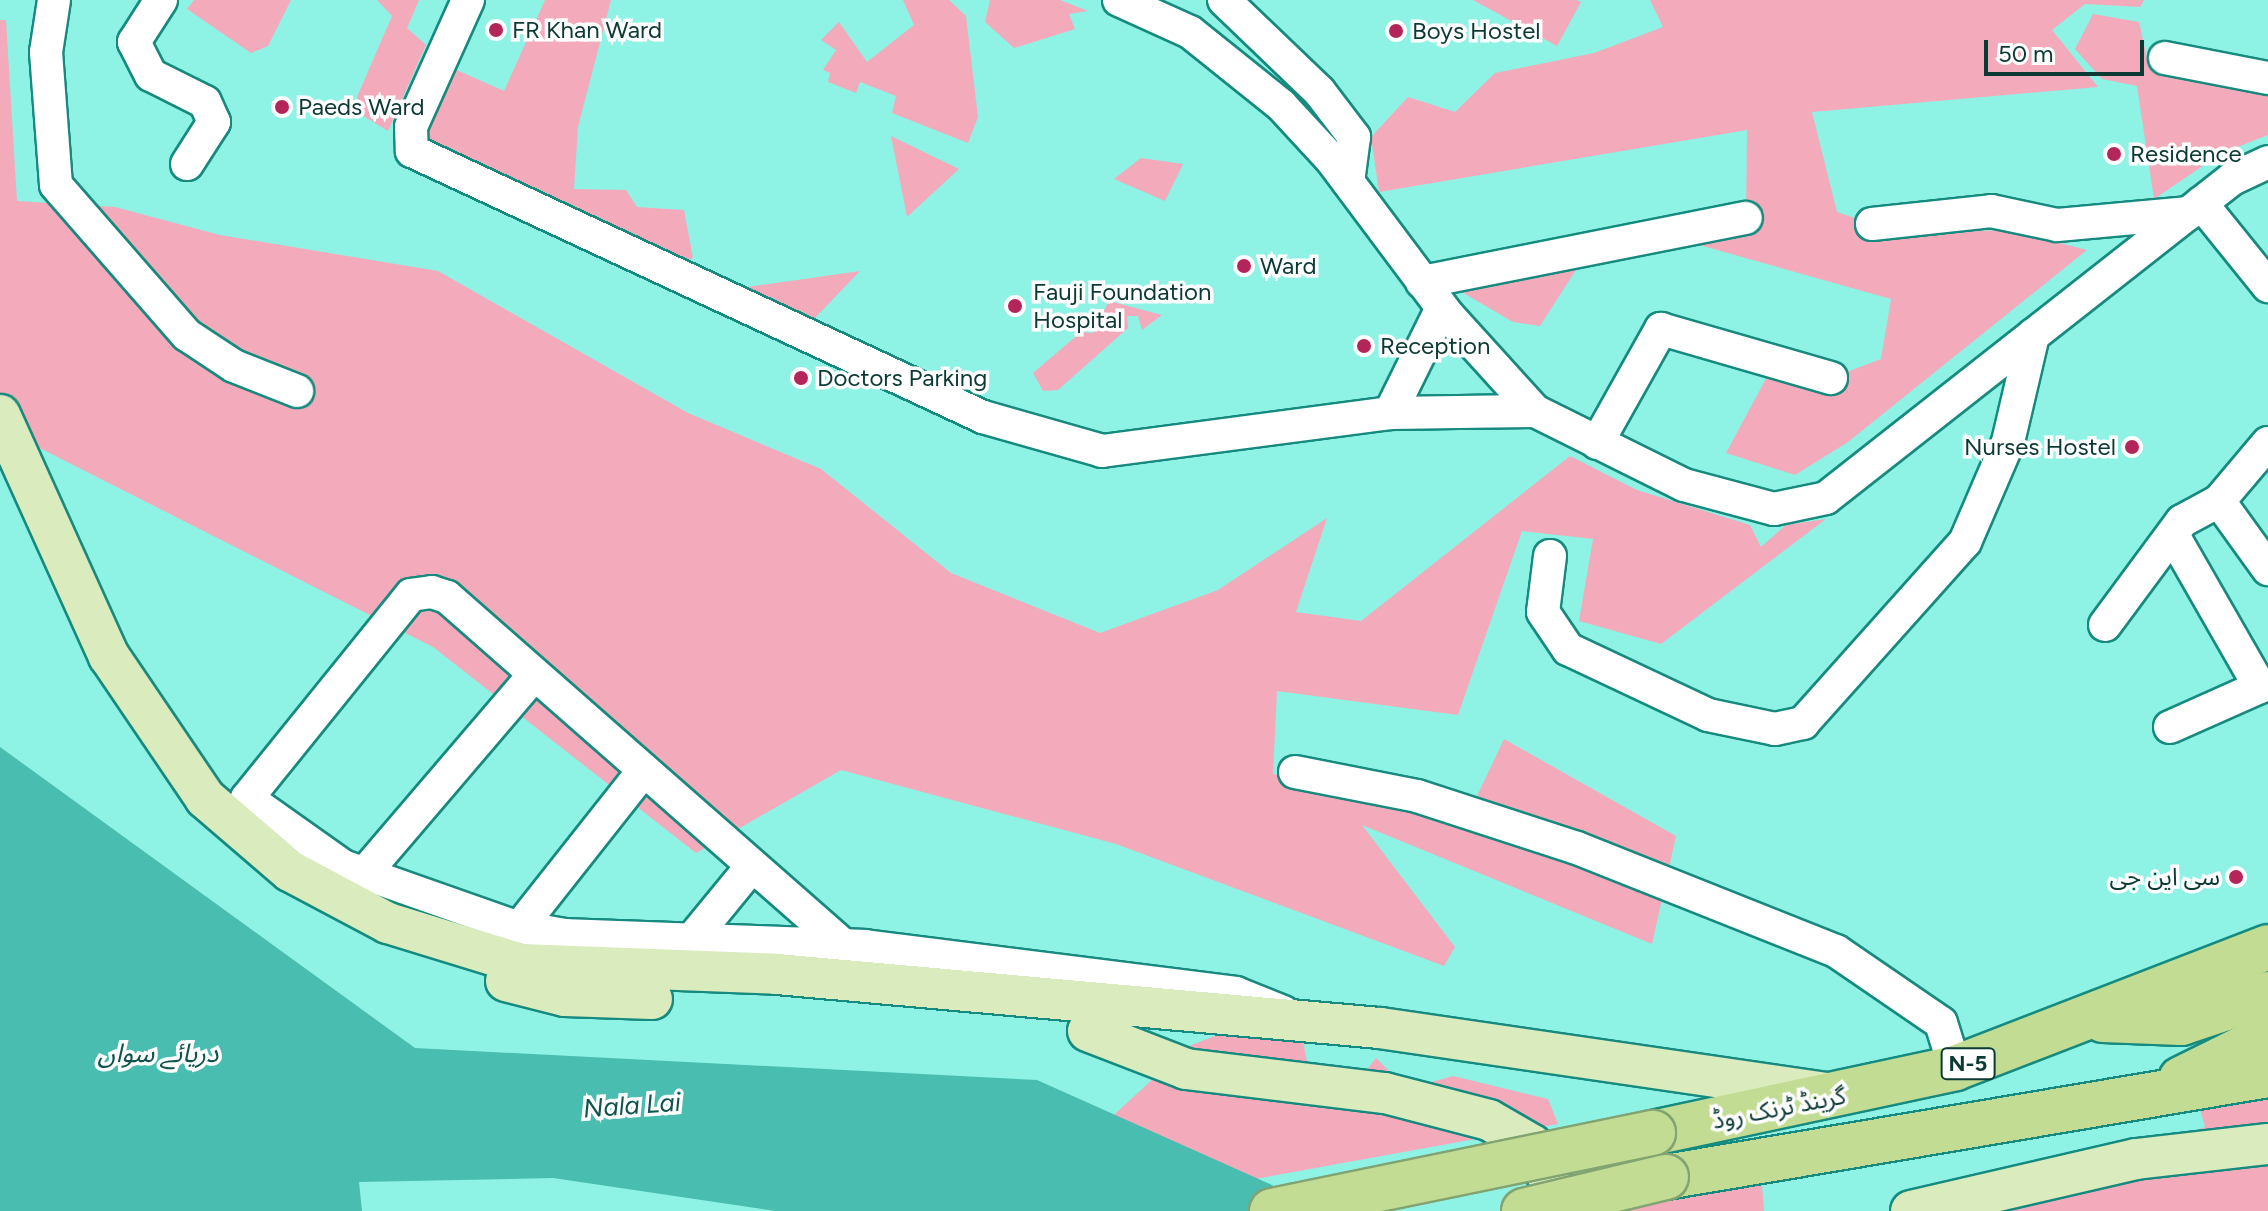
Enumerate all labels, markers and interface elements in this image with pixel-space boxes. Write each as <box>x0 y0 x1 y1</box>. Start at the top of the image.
place label: FR Khan Ward <box>512 16 662 44</box>
place label: Boys Hostel <box>1412 17 1541 45</box>
marker: FR Khan Ward <box>487 21 505 39</box>
marker: Boys Hostel <box>1387 22 1405 40</box>
scale bar <box>1988 24 2148 74</box>
text: 50 m <box>1998 39 2054 68</box>
place label: Paeds Ward <box>298 93 425 121</box>
marker: Paeds Ward <box>273 98 291 116</box>
place label: Residence <box>2130 140 2242 168</box>
marker: Residence <box>2105 145 2123 163</box>
place label: Ward <box>1260 252 1316 280</box>
marker: Ward <box>1235 257 1253 275</box>
place label: Fauji Foundation Hospital <box>1033 278 1211 334</box>
marker: Fauji Foundation Hospital <box>1004 295 1026 317</box>
place label: Reception <box>1380 332 1490 360</box>
marker: Reception <box>1355 337 1373 355</box>
place label: Doctors Parking <box>817 364 987 392</box>
marker: Doctors Parking <box>792 369 810 387</box>
place label: Nurses Hostel <box>1964 433 2116 461</box>
marker: Nurses Hostel <box>2123 438 2141 456</box>
place label: سی این جی <box>2109 863 2220 891</box>
marker: سی این جی <box>2227 868 2245 886</box>
water label: دریائے سواں <box>98 1038 218 1070</box>
road number: N-5 <box>1940 1046 1996 1082</box>
street label: گرینڈ ٹرنک روڈ <box>1710 1081 1848 1135</box>
water label: Nala Lai <box>582 1087 682 1125</box>

